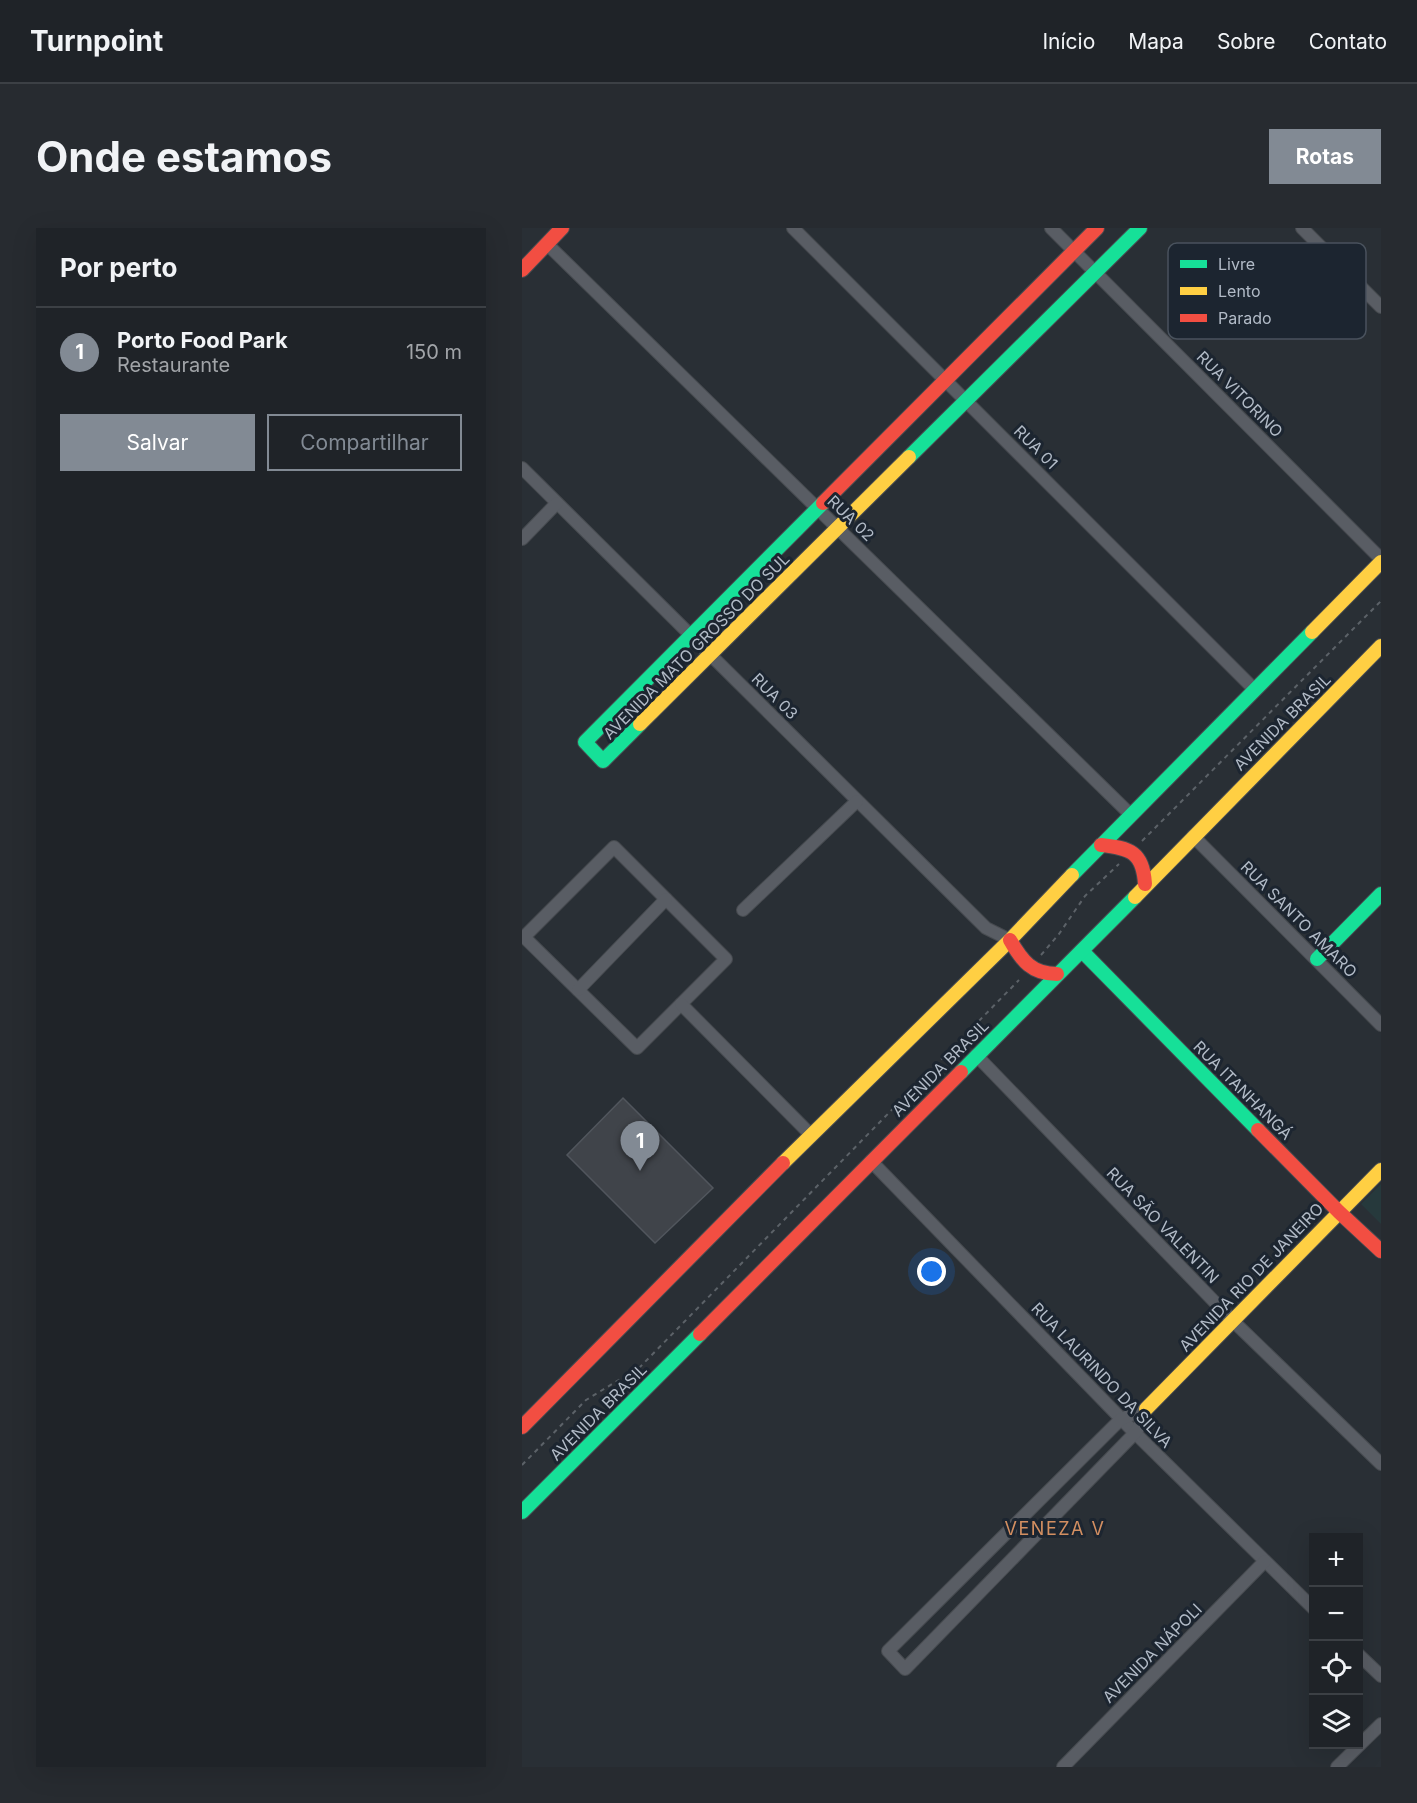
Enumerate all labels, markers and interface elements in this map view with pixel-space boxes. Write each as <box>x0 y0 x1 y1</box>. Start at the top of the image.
text: Turnpoint <box>30 24 163 58</box>
text: Início <box>1042 29 1095 54</box>
text: Mapa <box>1128 29 1184 54</box>
text: Sobre <box>1217 29 1276 54</box>
text: Contato <box>1309 29 1387 54</box>
button: Rotas <box>1269 129 1381 184</box>
text: Onde estamos <box>36 131 332 182</box>
legend <box>1168 243 1366 339</box>
text: Por perto <box>60 252 178 283</box>
text: Livre <box>1218 254 1255 274</box>
text: Lento <box>1218 281 1261 301</box>
text: Parado <box>1218 308 1272 328</box>
text: Porto Food Park <box>117 327 288 353</box>
text: 1 <box>75 340 84 364</box>
text: 150 m <box>406 340 462 364</box>
street label: RUA VITORINO <box>1193 347 1287 441</box>
text: Restaurante <box>117 353 230 377</box>
button: Salvar <box>60 414 255 471</box>
button: Compartilhar <box>267 414 462 471</box>
street label: RUA 01 <box>1010 421 1062 473</box>
street label: RUA 02 <box>823 491 879 545</box>
street label: AVENIDA MATO GROSSO DO SUL <box>599 549 793 743</box>
street label: RUA 03 <box>748 669 802 723</box>
street label: AVENIDA BRASIL <box>1229 669 1335 775</box>
street label: RUA SANTO AMARO <box>1237 857 1361 981</box>
street label: AVENIDA BRASIL <box>887 1015 993 1121</box>
street label: RUA ITANHANGÁ <box>1189 1036 1297 1144</box>
pin: 1 <box>620 1122 660 1171</box>
street label: RUA SÃO VALENTIN <box>1103 1163 1223 1287</box>
street label: AVENIDA RIO DE JANEIRO <box>1175 1199 1327 1355</box>
your location <box>917 1257 946 1286</box>
street label: RUA LAURINDO DA SILVA <box>1027 1298 1177 1452</box>
street label: AVENIDA BRASIL <box>545 1359 651 1465</box>
district label: VENEZA V <box>1005 1518 1105 1539</box>
map controls <box>1309 1533 1363 1749</box>
button: + <box>1309 1533 1363 1587</box>
button: − <box>1309 1587 1363 1641</box>
street label: AVENIDA NÁPOLI <box>1098 1599 1206 1707</box>
button: locate <box>1309 1641 1363 1695</box>
button: layers <box>1309 1695 1363 1749</box>

